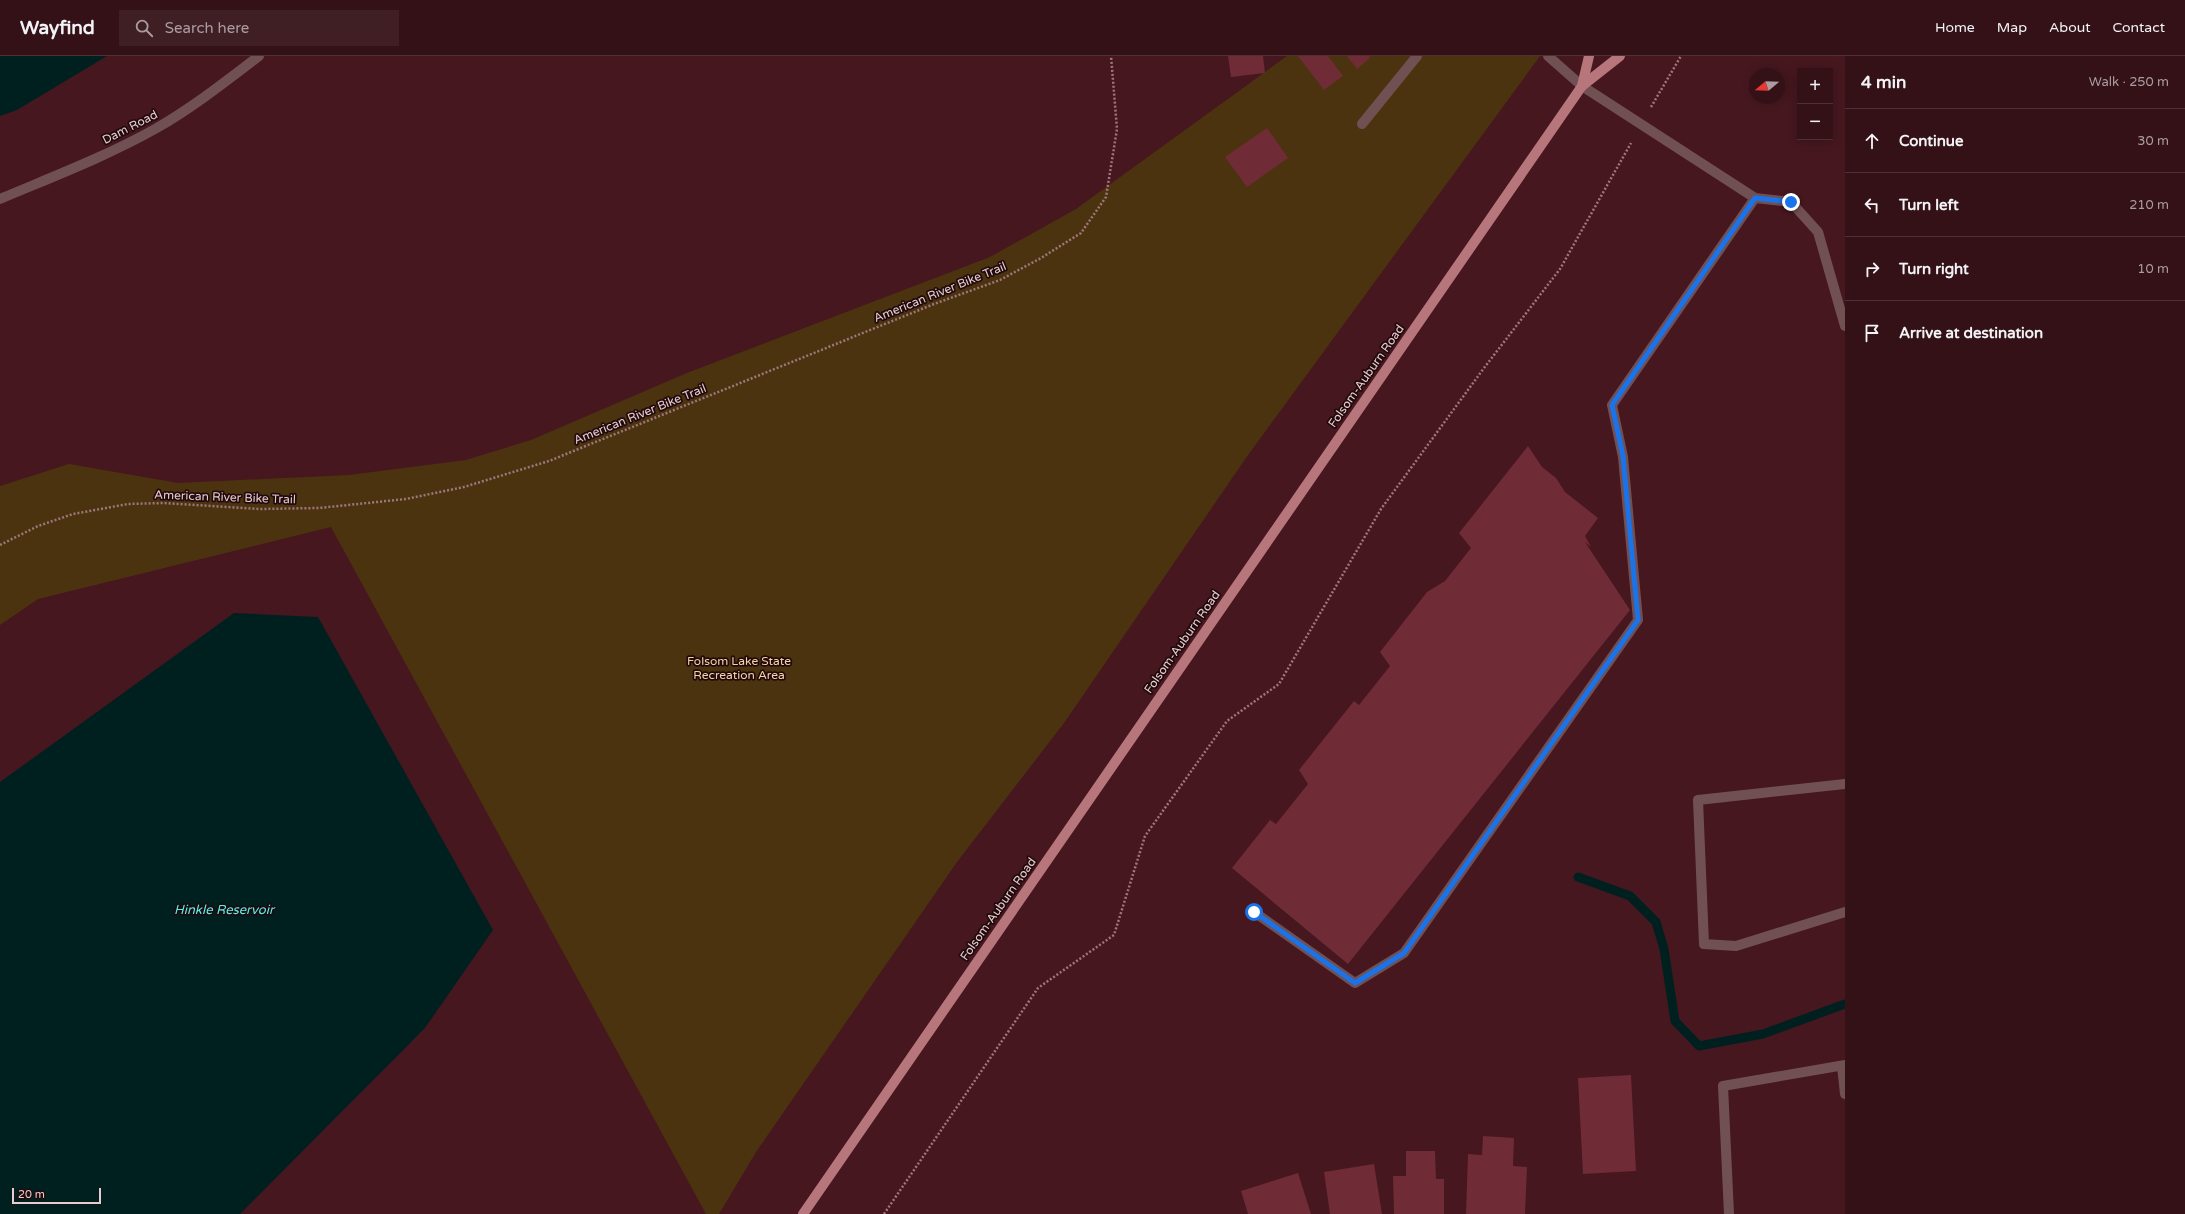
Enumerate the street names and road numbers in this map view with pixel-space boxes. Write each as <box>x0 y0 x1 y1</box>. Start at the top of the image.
street label: Dam Road <box>100 107 160 147</box>
street label: American River Bike Trail <box>872 259 1008 325</box>
street label: Folsom-Auburn Road <box>1325 322 1407 430</box>
street label: American River Bike Trail <box>572 381 708 447</box>
street label: American River Bike Trail <box>154 488 296 506</box>
street label: Folsom-Auburn Road <box>1141 588 1223 696</box>
street label: Folsom-Auburn Road <box>957 855 1039 963</box>

